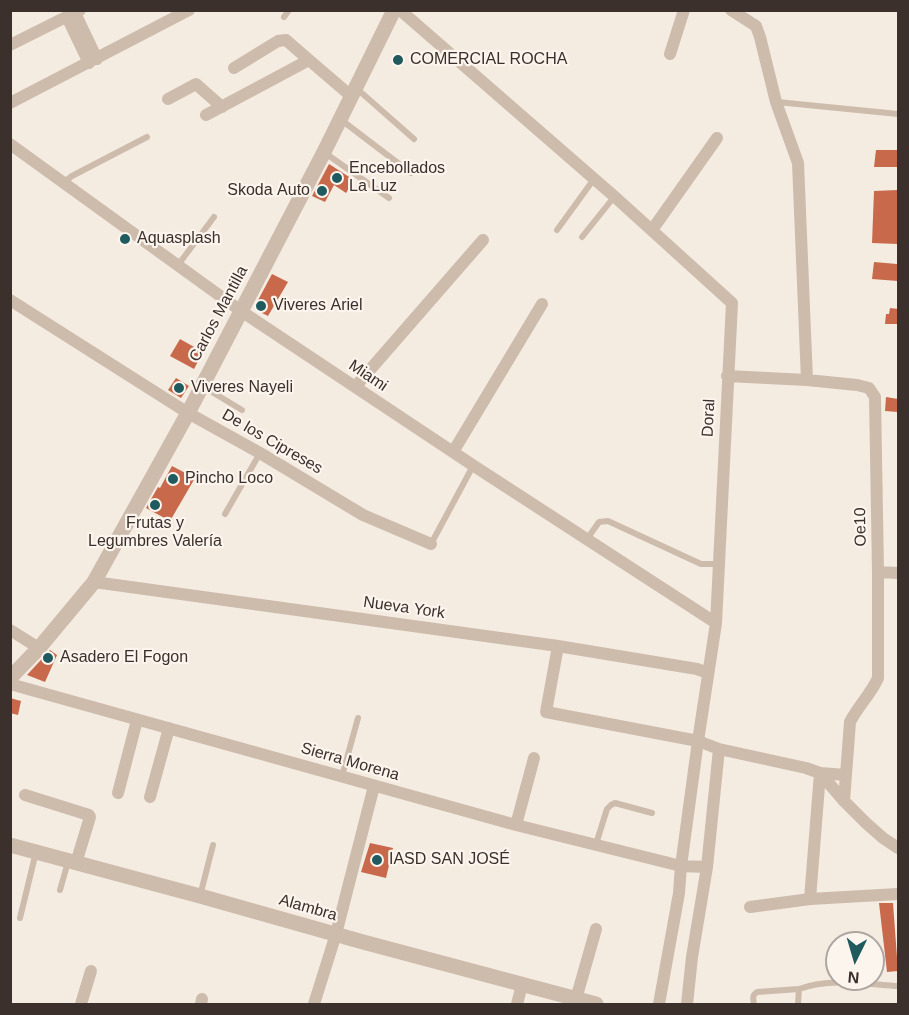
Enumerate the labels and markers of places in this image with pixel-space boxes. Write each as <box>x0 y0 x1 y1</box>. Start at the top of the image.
place label: COMERCIAL ROCHA <box>410 50 567 70</box>
marker: COMERCIAL ROCHA <box>391 53 405 67</box>
place label: Encebollados La Luz <box>349 159 445 197</box>
marker: Encebollados La Luz <box>330 171 344 185</box>
place label: Skoda Auto <box>227 181 310 201</box>
marker: Skoda Auto <box>315 184 329 198</box>
place label: Aquasplash <box>137 229 221 249</box>
marker: Aquasplash <box>118 232 132 246</box>
place label: Viveres Ariel <box>273 296 363 316</box>
marker: Viveres Ariel <box>254 299 268 313</box>
place label: Viveres Nayeli <box>191 378 293 398</box>
marker: Viveres Nayeli <box>172 381 186 395</box>
place label: Pincho Loco <box>185 469 273 489</box>
marker: Pincho Loco <box>166 472 180 486</box>
marker: Frutas y Legumbres Valería <box>148 498 162 512</box>
place label: Frutas y Legumbres Valería <box>88 514 222 552</box>
place label: Asadero El Fogon <box>60 648 188 668</box>
marker: Asadero El Fogon <box>41 651 55 665</box>
place label: IASD SAN JOSÉ <box>389 850 510 870</box>
marker: IASD SAN JOSÉ <box>370 853 384 867</box>

